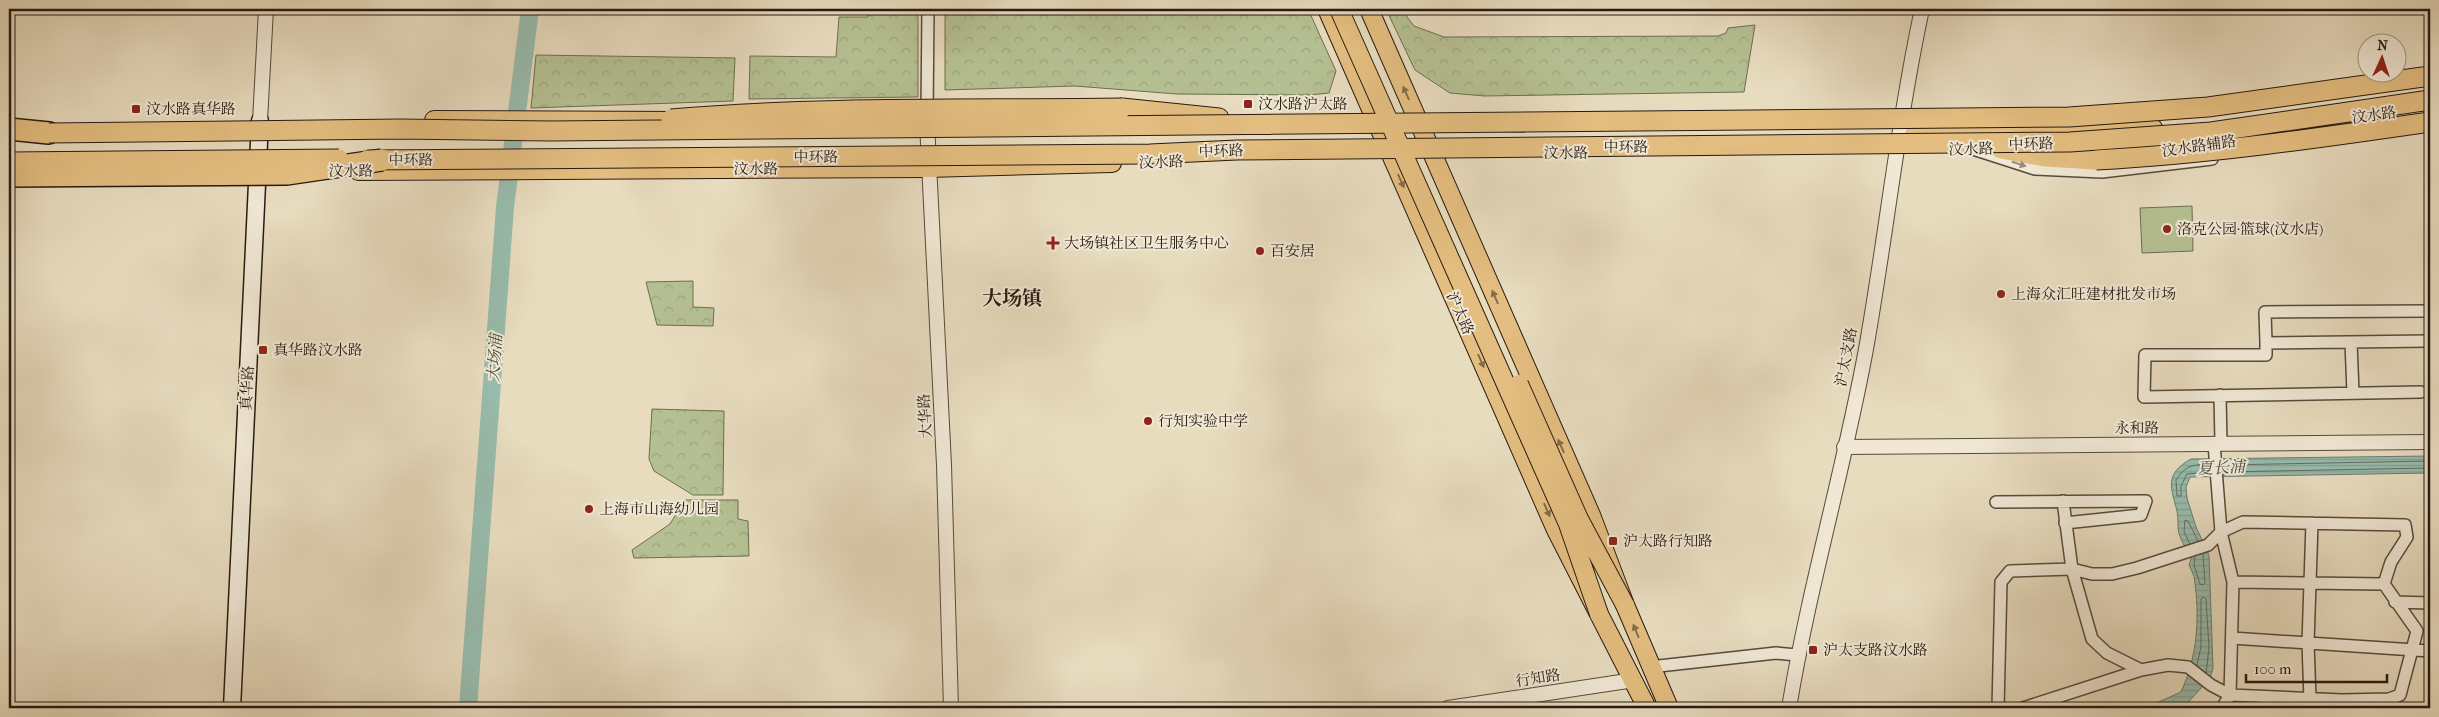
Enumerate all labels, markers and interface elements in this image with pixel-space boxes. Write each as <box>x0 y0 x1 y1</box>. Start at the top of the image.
north arrow <box>2356 32 2406 82</box>
text: N <box>2377 37 2389 54</box>
one-way arrow <box>1402 86 1410 100</box>
place label: 汶水路沪太路 <box>1258 95 1348 113</box>
marker: 汶水路沪太路 <box>1242 98 1254 110</box>
place label: 汶水路真华路 <box>146 100 236 118</box>
marker: 汶水路真华路 <box>130 103 142 115</box>
street label: 汶水路 <box>2350 103 2398 127</box>
street label: 汶水路辅路 <box>2161 132 2237 160</box>
street label: 中环路 <box>2008 134 2054 154</box>
street label: 中环路 <box>1603 138 1649 156</box>
street label: 汶水路 <box>1948 140 1994 158</box>
street label: 中环路 <box>1198 141 1244 161</box>
street label: 汶水路 <box>1543 144 1589 162</box>
street label: 中环路 <box>793 148 839 166</box>
street label: 中环路 <box>388 151 434 169</box>
street label: 汶水路 <box>1138 152 1184 172</box>
street label: 汶水路 <box>733 160 779 178</box>
one-way arrow <box>2012 161 2027 169</box>
street label: 汶水路 <box>328 162 374 180</box>
one-way arrow <box>1397 174 1405 188</box>
place label: 洛克公园·篮球(汶水店) <box>2177 220 2323 238</box>
marker: 洛克公园·篮球(汶水店) <box>2161 223 2173 235</box>
place label: 大场镇社区卫生服务中心 <box>1064 234 1229 252</box>
marker: 大场镇社区卫生服务中心 <box>1046 236 1060 250</box>
place label: 百安居 <box>1270 242 1315 260</box>
marker: 百安居 <box>1254 245 1266 257</box>
place label: 上海众汇旺建材批发市场 <box>2011 285 2176 303</box>
district label: 大场镇 <box>982 287 1042 310</box>
marker: 上海众汇旺建材批发市场 <box>1995 288 2007 300</box>
street label: 沪太路 <box>1443 289 1477 337</box>
one-way arrow <box>1491 290 1499 304</box>
street label: 沪太支路 <box>1831 326 1861 388</box>
water label: 大场浦 <box>483 330 506 383</box>
place label: 真华路汶水路 <box>273 341 363 359</box>
marker: 真华路汶水路 <box>257 344 269 356</box>
one-way arrow <box>1478 354 1486 368</box>
street label: 真华路 <box>237 365 257 411</box>
street label: 大华路 <box>915 393 935 439</box>
place label: 行知实验中学 <box>1158 412 1248 430</box>
marker: 行知实验中学 <box>1142 415 1154 427</box>
street label: 永和路 <box>2114 419 2160 437</box>
one-way arrow <box>1556 439 1564 453</box>
water label: 夏长浦 <box>2197 457 2248 478</box>
place label: 上海市山海幼儿园 <box>599 500 719 518</box>
marker: 上海市山海幼儿园 <box>583 503 595 515</box>
one-way arrow <box>1544 503 1552 517</box>
place label: 沪太路行知路 <box>1623 532 1713 550</box>
marker: 沪太路行知路 <box>1607 535 1619 547</box>
one-way arrow <box>1631 624 1639 638</box>
place label: 沪太支路汶水路 <box>1823 641 1928 659</box>
marker: 沪太支路汶水路 <box>1807 644 1819 656</box>
scale bar <box>2246 652 2388 684</box>
text: 100 m <box>2254 660 2292 678</box>
street label: 行知路 <box>1514 666 1562 690</box>

